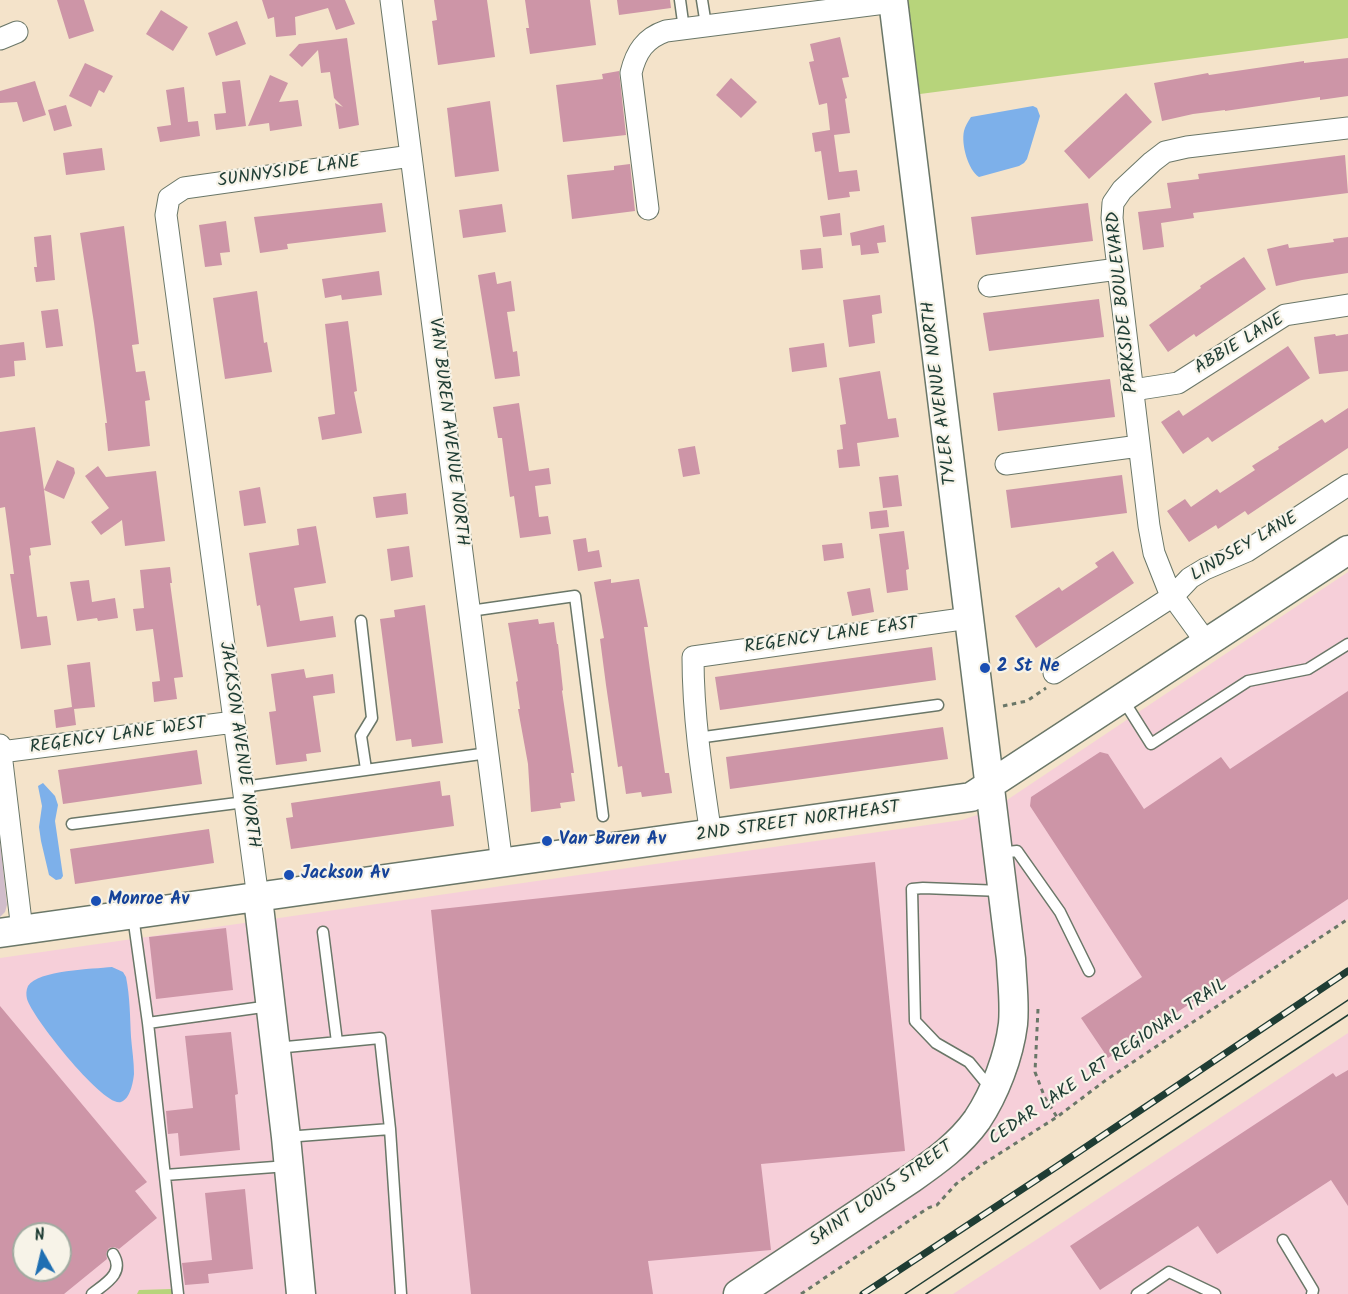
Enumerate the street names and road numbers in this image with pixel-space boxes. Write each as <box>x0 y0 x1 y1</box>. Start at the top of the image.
street label: SUNNYSIDE LANE <box>217 152 361 194</box>
street label: PARKSIDE BOULEVARD <box>1104 210 1144 394</box>
street label: TYLER AVENUE NORTH <box>919 300 963 486</box>
street label: ABBIE LANE <box>1191 310 1289 380</box>
street label: VAN BUREN AVENUE NORTH <box>422 317 472 547</box>
street label: LINDSEY LANE <box>1187 509 1303 587</box>
street label: REGENCY LANE EAST <box>743 614 919 660</box>
street label: JACKSON AVENUE NORTH <box>213 641 263 849</box>
street label: REGENCY LANE WEST <box>29 714 207 760</box>
street label: 2ND STREET NORTHEAST <box>695 798 901 848</box>
street label: CEDAR LAKE LRT REGIONAL TRAIL <box>986 975 1232 1151</box>
street label: SAINT LOUIS STREET <box>806 1138 958 1252</box>

